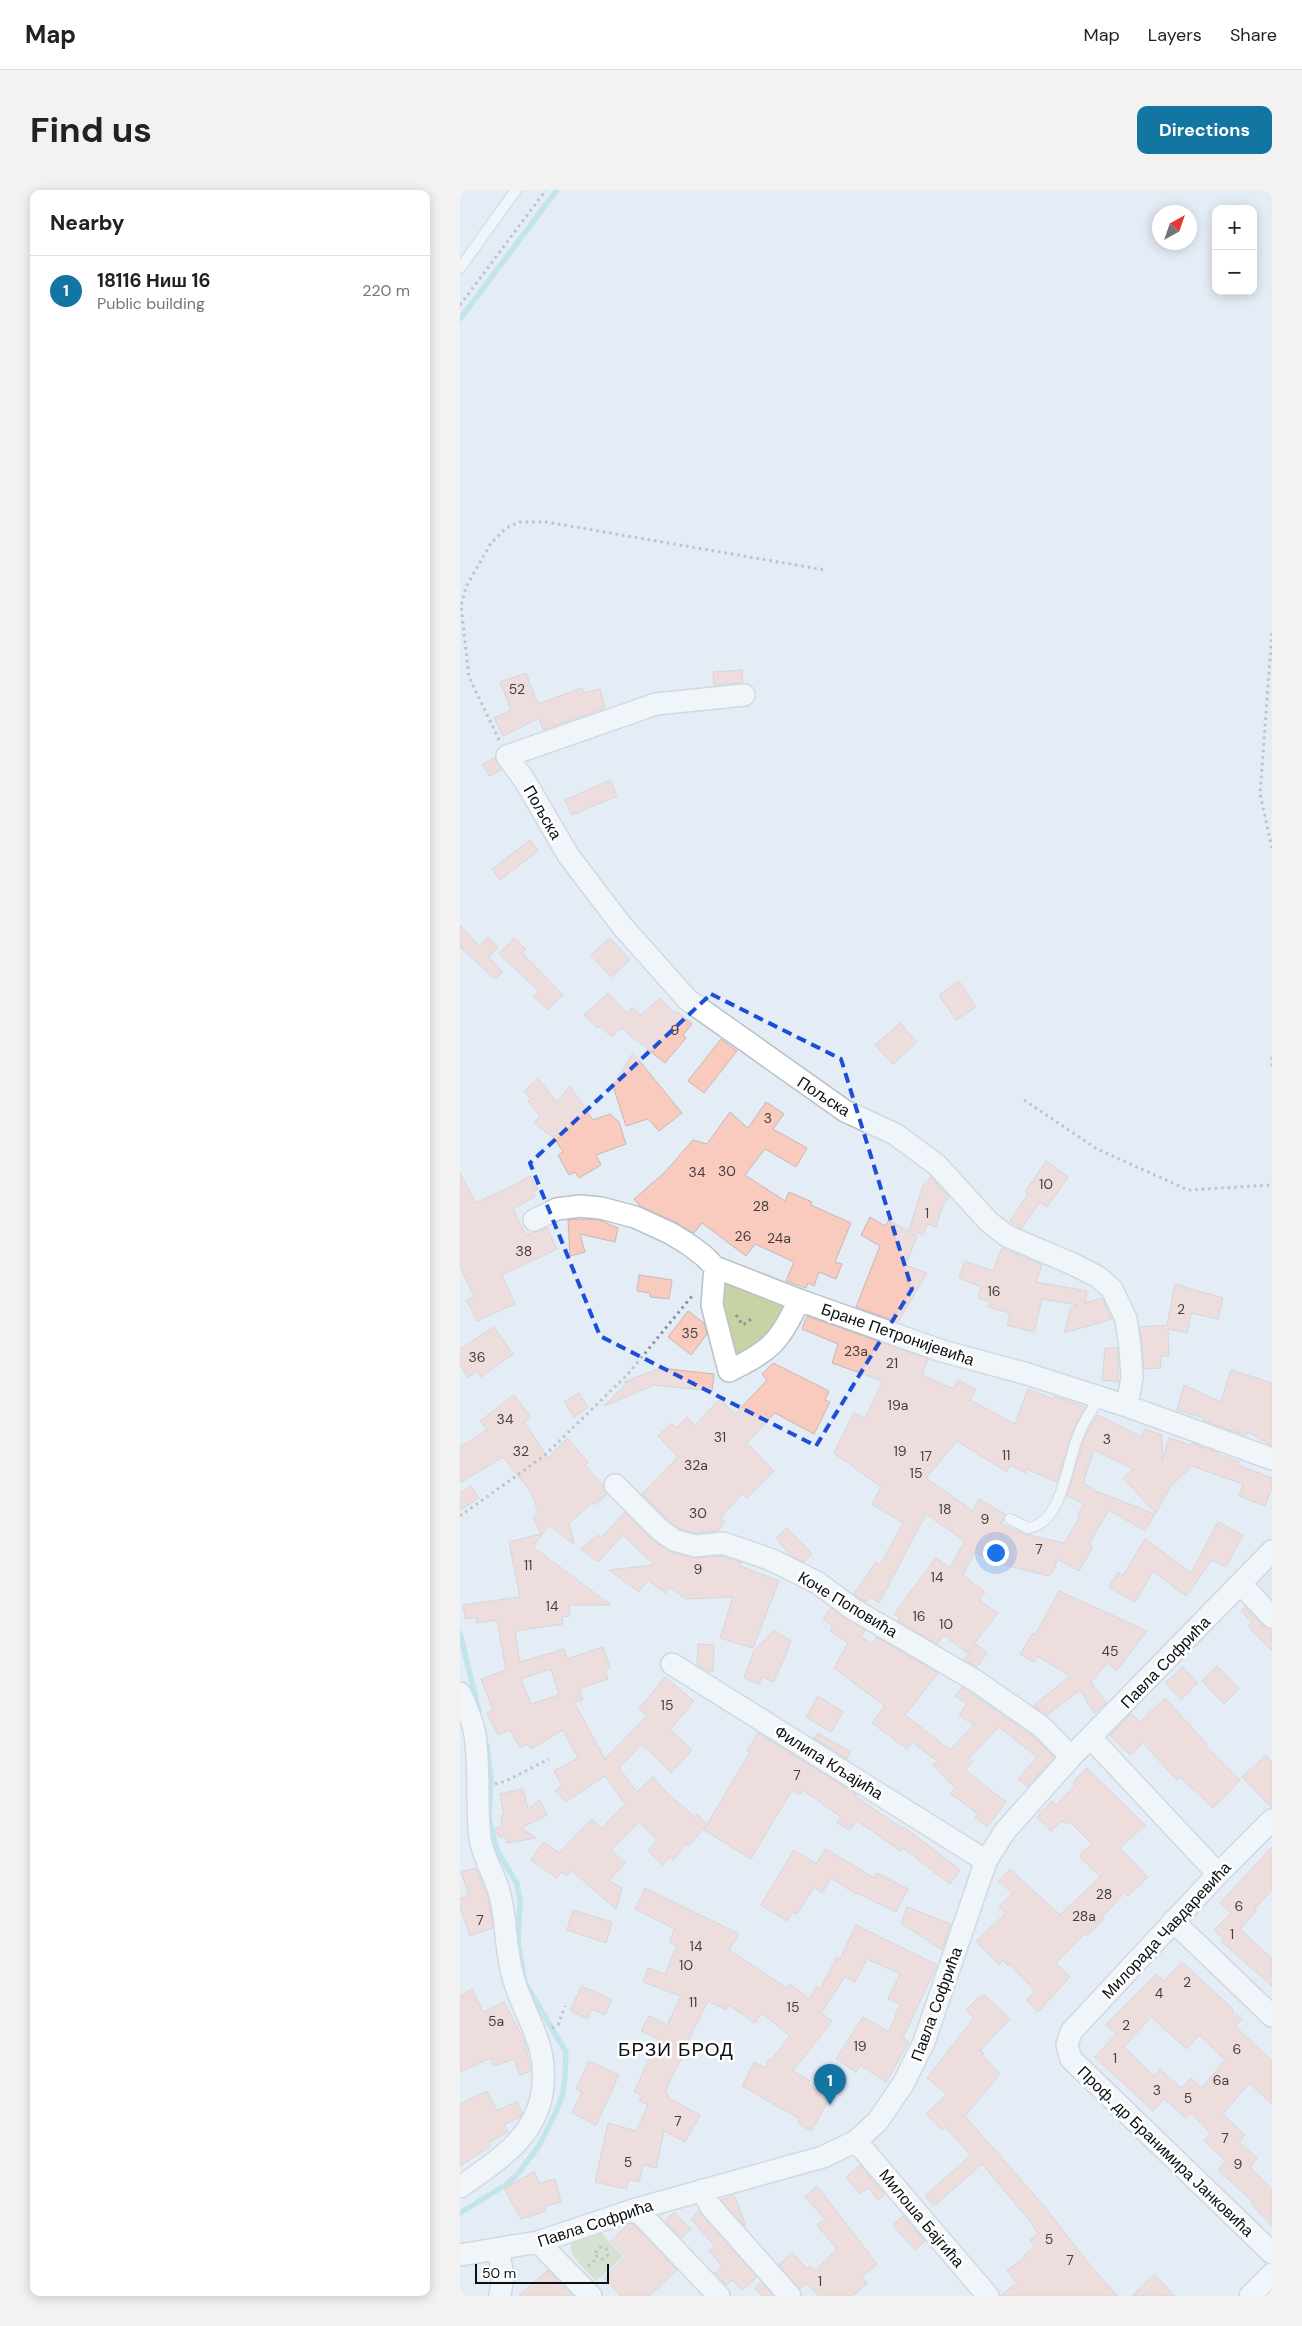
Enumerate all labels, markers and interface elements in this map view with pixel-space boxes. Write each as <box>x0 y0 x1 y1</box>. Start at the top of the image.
text: Map <box>25 19 76 50</box>
text: Map <box>1084 23 1120 47</box>
text: Layers <box>1148 23 1202 47</box>
text: Share <box>1230 23 1277 47</box>
button: Directions <box>1137 106 1272 154</box>
text: Find us <box>30 107 152 153</box>
north arrow <box>1152 205 1197 250</box>
map controls <box>1212 205 1257 295</box>
button: + <box>1212 205 1257 250</box>
text: Nearby <box>50 209 124 237</box>
button: − <box>1212 250 1257 295</box>
text: 18116 Ниш 16 <box>97 268 211 293</box>
text: 1 <box>63 280 69 301</box>
text: 220 m <box>362 280 410 301</box>
text: Public building <box>97 293 205 314</box>
house number: 52 <box>509 680 525 698</box>
street label: Пољска <box>519 781 566 843</box>
house number: 9 <box>671 1021 680 1039</box>
street label: Пољска <box>793 1072 854 1121</box>
house number: 3 <box>764 1109 772 1127</box>
house number: 30 <box>718 1162 736 1180</box>
house number: 34 <box>689 1163 706 1181</box>
house number: 10 <box>1039 1175 1053 1193</box>
house number: 28 <box>753 1197 769 1215</box>
house number: 1 <box>925 1204 929 1222</box>
house number: 26 <box>735 1227 751 1245</box>
house number: 24a <box>767 1229 791 1247</box>
house number: 38 <box>516 1242 532 1260</box>
house number: 16 <box>987 1282 1001 1300</box>
street label: Бране Петронијевића <box>818 1298 977 1371</box>
house number: 2 <box>1177 1300 1185 1318</box>
house number: 35 <box>682 1324 698 1342</box>
house number: 23a <box>844 1342 868 1360</box>
house number: 36 <box>468 1348 486 1366</box>
house number: 21 <box>886 1354 898 1372</box>
house number: 19a <box>888 1396 908 1414</box>
house number: 34 <box>497 1410 514 1428</box>
house number: 31 <box>714 1428 726 1446</box>
house number: 3 <box>1103 1430 1111 1448</box>
house number: 32 <box>513 1442 529 1460</box>
house number: 19 <box>893 1442 907 1460</box>
house number: 11 <box>1002 1446 1010 1464</box>
house number: 17 <box>920 1447 932 1465</box>
house number: 32a <box>684 1456 708 1474</box>
house number: 15 <box>910 1464 922 1482</box>
house number: 18 <box>939 1500 951 1518</box>
house number: 30 <box>689 1504 707 1522</box>
house number: 9 <box>981 1510 990 1528</box>
your location <box>983 1540 1009 1566</box>
house number: 7 <box>1035 1540 1043 1558</box>
house number: 11 <box>524 1556 532 1574</box>
house number: 9 <box>694 1560 703 1578</box>
street label: Коче Поповића <box>794 1566 901 1642</box>
house number: 14 <box>931 1568 944 1586</box>
house number: 14 <box>546 1597 559 1615</box>
house number: 16 <box>912 1607 926 1625</box>
street label: Павла Софрића <box>1116 1612 1215 1713</box>
house number: 10 <box>939 1615 953 1633</box>
house number: 45 <box>1101 1642 1119 1660</box>
house number: 15 <box>661 1696 673 1714</box>
street label: Филипа Кљајића <box>771 1721 887 1804</box>
house number: 7 <box>793 1766 801 1784</box>
street label: Милорада Чавдаревића <box>1097 1857 1236 2003</box>
house number: 28 <box>1096 1885 1112 1903</box>
house number: 6 <box>1235 1897 1243 1915</box>
house number: 28a <box>1072 1907 1096 1925</box>
house number: 7 <box>476 1911 484 1929</box>
house number: 1 <box>1230 1925 1234 1943</box>
house number: 14 <box>690 1937 703 1955</box>
street label: Павла Софрића <box>906 1944 967 2064</box>
house number: 10 <box>679 1956 693 1974</box>
house number: 2 <box>1183 1973 1191 1991</box>
house number: 4 <box>1155 1984 1164 2002</box>
house number: 11 <box>689 1993 697 2011</box>
house number: 15 <box>787 1998 799 2016</box>
house number: 5a <box>488 2012 504 2030</box>
house number: 2 <box>1122 2016 1130 2034</box>
district label: БРЗИ БРОД <box>618 2037 734 2062</box>
house number: 19 <box>853 2037 867 2055</box>
house number: 6 <box>1233 2040 1241 2058</box>
house number: 1 <box>1113 2049 1117 2067</box>
street label: Проф. др Бранимира Јанковића <box>1073 2061 1258 2241</box>
pin: 1 <box>814 2064 846 2105</box>
house number: 6a <box>1213 2071 1229 2089</box>
house number: 3 <box>1153 2081 1161 2099</box>
house number: 5 <box>1184 2089 1192 2107</box>
house number: 7 <box>674 2112 682 2130</box>
house number: 7 <box>1221 2129 1229 2147</box>
house number: 5 <box>624 2153 632 2171</box>
house number: 9 <box>1234 2155 1243 2173</box>
street label: Милоша Бајгића <box>874 2165 969 2272</box>
street label: Павла Софрића <box>535 2195 656 2252</box>
house number: 5 <box>1045 2230 1053 2248</box>
house number: 7 <box>1066 2251 1074 2269</box>
scale bar <box>475 2261 609 2284</box>
text: 50 m <box>482 2264 516 2282</box>
house number: 1 <box>818 2272 822 2290</box>

